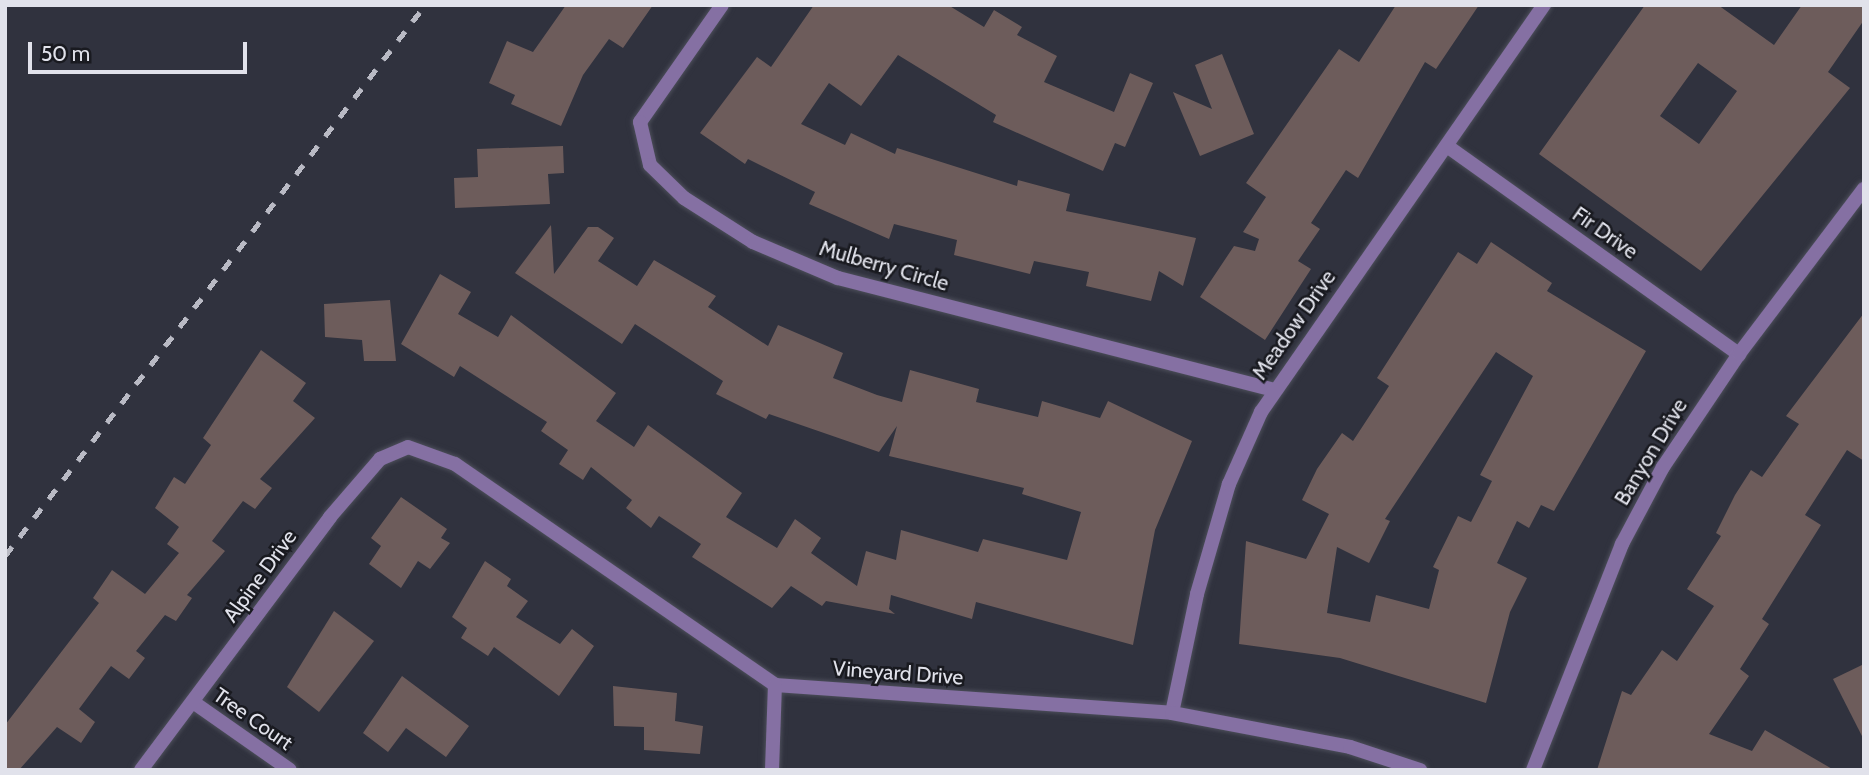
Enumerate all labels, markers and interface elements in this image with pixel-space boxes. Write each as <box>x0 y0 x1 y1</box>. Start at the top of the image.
scale bar <box>32 28 250 72</box>
text: 50 m <box>41 41 90 66</box>
street label: Fir Drive <box>1568 202 1642 264</box>
street label: Mulberry Circle <box>816 236 952 296</box>
street label: Meadow Drive <box>1247 265 1341 385</box>
street label: Banyon Drive <box>1609 394 1693 510</box>
street label: Alpine Drive <box>218 525 302 627</box>
street label: Vineyard Drive <box>832 656 964 690</box>
street label: Tree Court <box>209 683 297 755</box>

